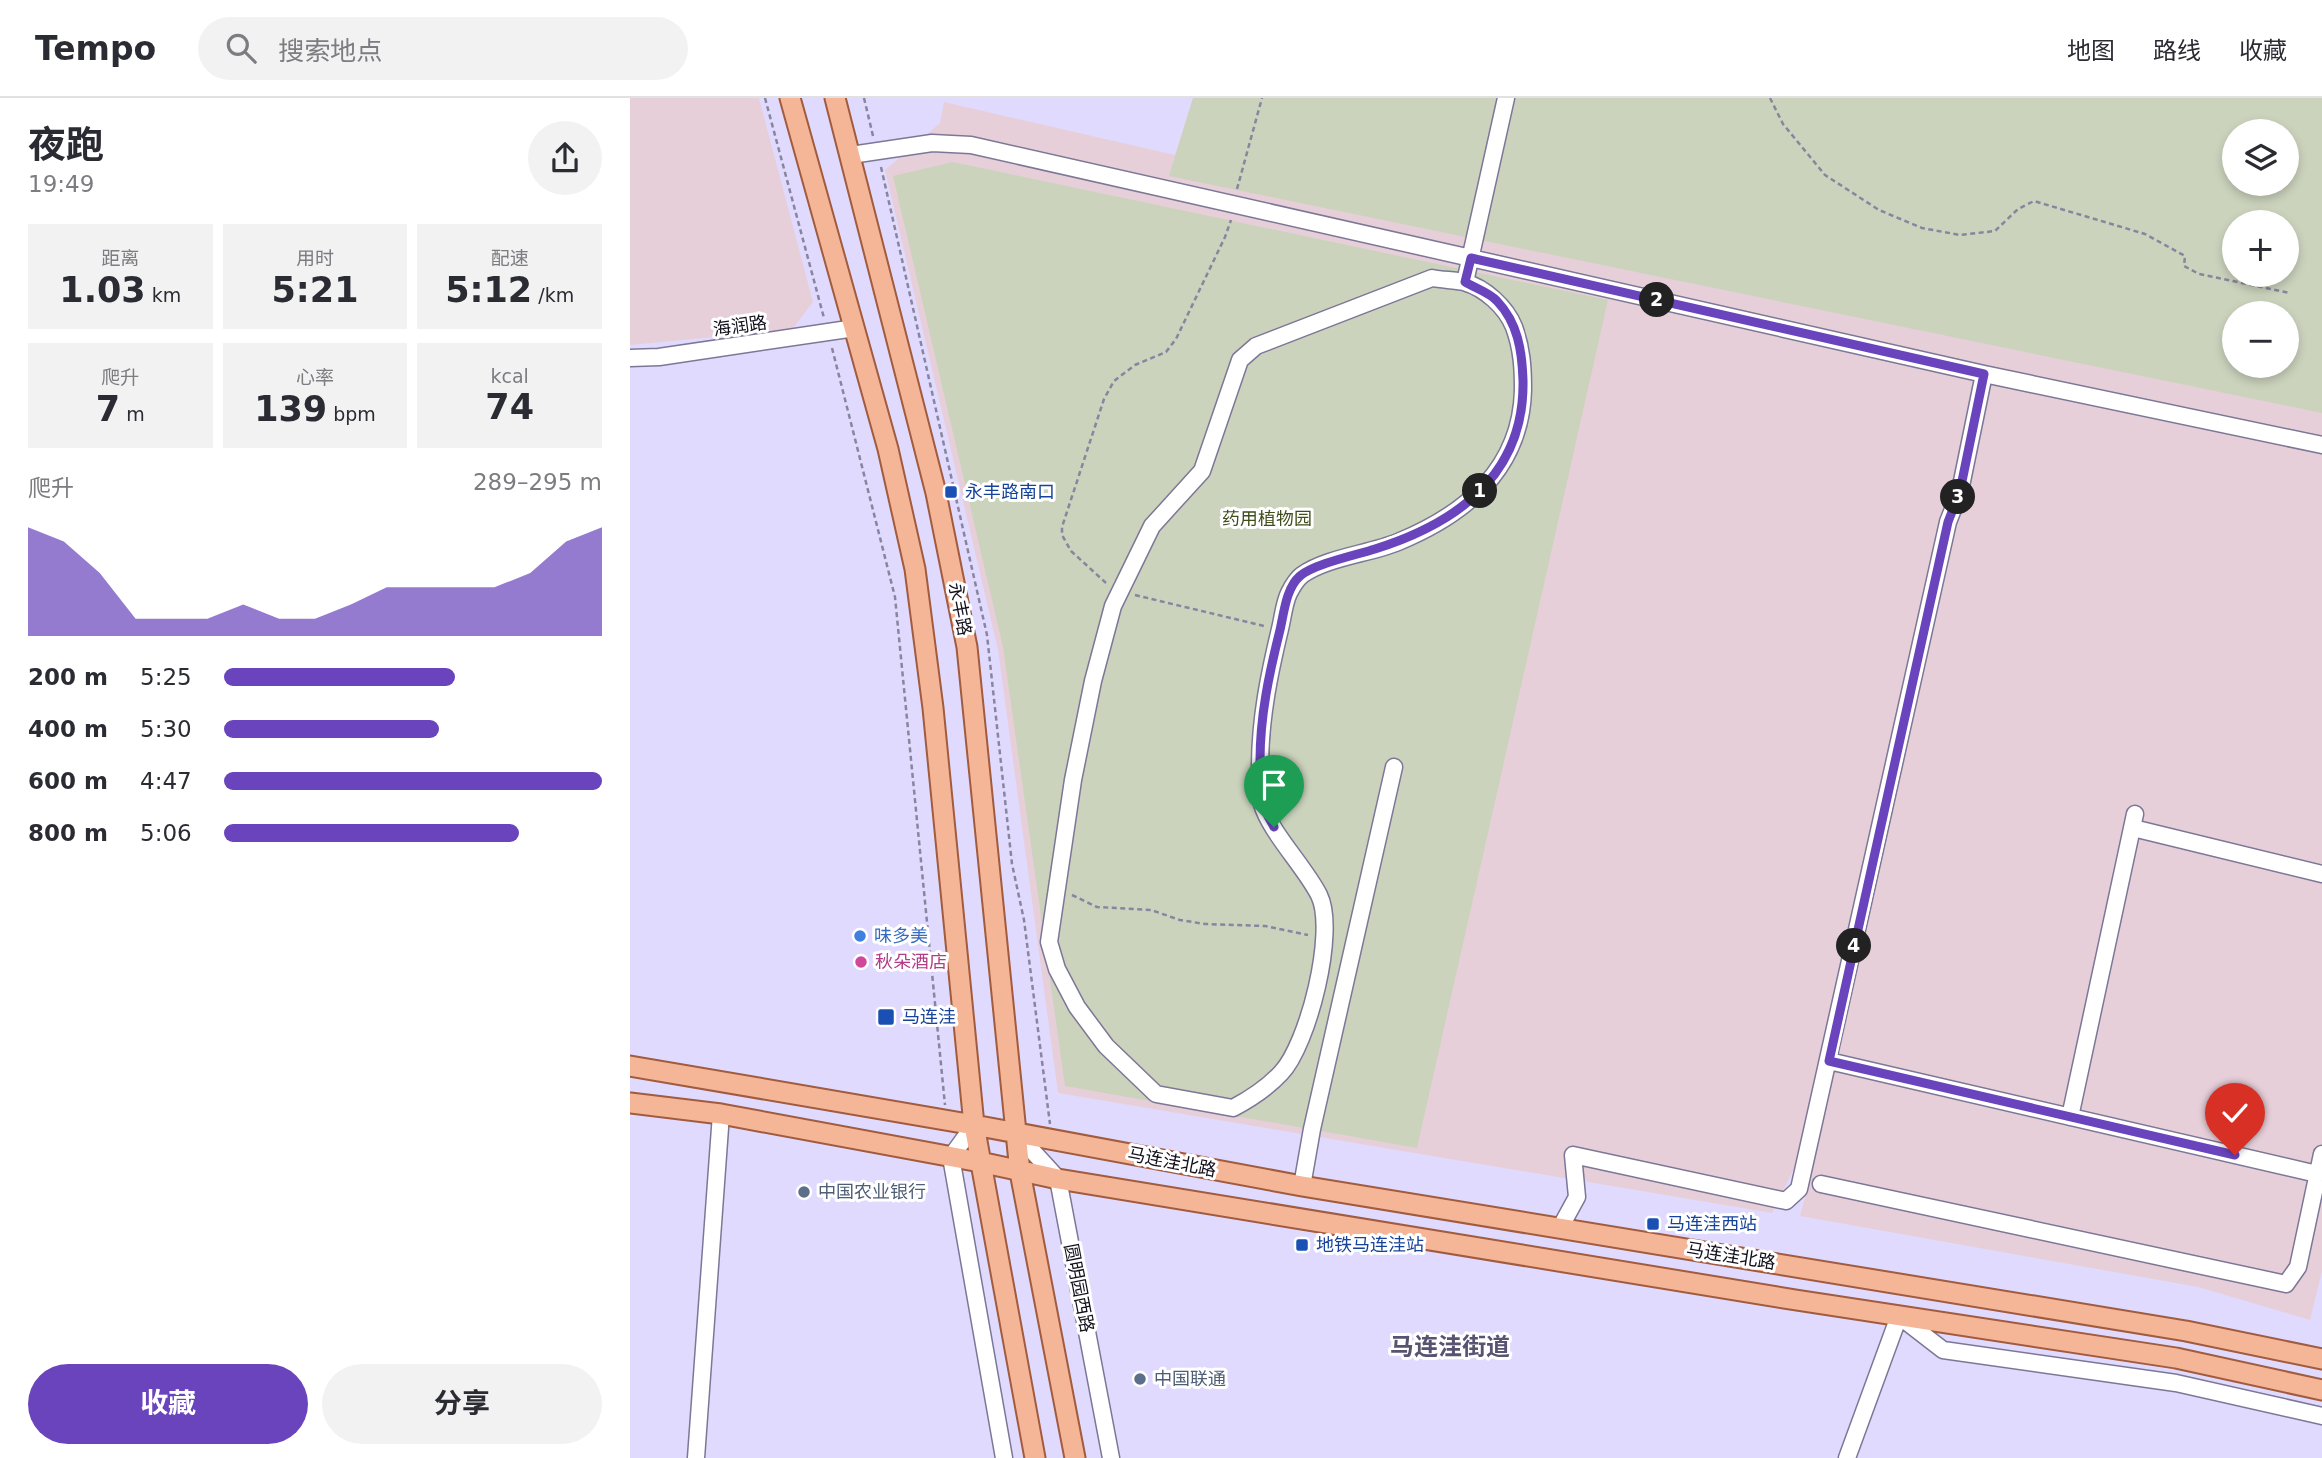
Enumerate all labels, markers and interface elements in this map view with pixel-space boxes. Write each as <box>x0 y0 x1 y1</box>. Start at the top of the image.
search box <box>198 17 688 80</box>
text: Tempo <box>35 29 156 68</box>
icon: search <box>222 29 260 67</box>
text: 搜索地点 <box>278 36 382 66</box>
text: 地图 <box>2067 37 2115 65</box>
text: 路线 <box>2153 37 2201 65</box>
text: 收藏 <box>2239 37 2287 65</box>
map controls <box>2222 119 2299 378</box>
button: layers <box>2222 119 2299 196</box>
button: share <box>528 121 602 195</box>
text: 夜跑 <box>28 123 104 167</box>
text: 19:49 <box>28 171 94 197</box>
button: + <box>2222 210 2299 287</box>
text: 距离 <box>101 247 139 269</box>
text: 用时 <box>296 247 334 269</box>
text: 配速 <box>491 247 529 269</box>
text: 1.03 <box>59 270 146 310</box>
text: 5:21 <box>271 270 359 310</box>
text: 5:12 <box>445 270 532 310</box>
pin: 2 <box>1640 282 1674 318</box>
text: km <box>146 284 181 306</box>
text: /km <box>532 284 574 306</box>
text: 2 <box>1650 288 1663 310</box>
button: − <box>2222 301 2299 378</box>
street label: 海润路 <box>712 311 768 340</box>
text: kcal <box>490 365 529 387</box>
text: 爬升 <box>101 366 139 388</box>
text: 心率 <box>296 366 334 388</box>
text: 74 <box>485 387 534 427</box>
text: 7 <box>96 389 120 429</box>
text: 139 <box>254 389 327 429</box>
text: m <box>120 403 145 425</box>
text: bpm <box>327 403 376 425</box>
text: 289–295 m <box>473 469 602 495</box>
pin: 1 <box>1462 474 1498 508</box>
text: 爬升 <box>28 475 74 501</box>
text: 1 <box>1473 479 1486 501</box>
pin: 3 <box>1940 480 1976 514</box>
place label: 永丰路南口 <box>965 481 1055 502</box>
marker: 永丰路南口 <box>943 484 959 500</box>
text: 3 <box>1951 485 1964 507</box>
park label: 药用植物园 <box>1222 508 1312 529</box>
street label: 永丰路 <box>945 580 976 637</box>
text: 200 m <box>28 664 108 690</box>
text: 5:25 <box>140 664 192 690</box>
text: 400 m <box>28 716 108 742</box>
text: 5:30 <box>140 716 192 742</box>
pin <box>1244 755 1304 827</box>
icon: arrive <box>1255 766 1293 804</box>
text: 600 m <box>28 768 108 794</box>
text: 4:47 <box>140 768 192 794</box>
text: 800 m <box>28 820 108 846</box>
text: 5:06 <box>140 820 192 846</box>
place label: 味多美 <box>874 925 928 946</box>
marker: 味多美 <box>852 928 868 944</box>
pin: 4 <box>1836 928 1872 964</box>
text: 4 <box>1847 934 1860 956</box>
place label: 秋朵酒店 <box>875 951 947 972</box>
marker: 秋朵酒店 <box>853 954 869 970</box>
place label: 马连洼 <box>902 1006 956 1027</box>
marker: 马连洼 <box>876 1007 896 1027</box>
pin <box>2205 1083 2265 1155</box>
icon: check <box>2216 1094 2254 1132</box>
street label: 马连洼北路 <box>1126 1143 1218 1180</box>
place label: 中国农业银行 <box>818 1181 926 1202</box>
marker: 中国农业银行 <box>796 1184 812 1200</box>
place label: 马连洼西站 <box>1667 1213 1757 1234</box>
marker: 马连洼西站 <box>1645 1216 1661 1232</box>
place label: 地铁马连洼站 <box>1316 1234 1424 1255</box>
marker: 地铁马连洼站 <box>1294 1237 1310 1253</box>
street label: 马连洼北路 <box>1685 1238 1777 1273</box>
street label: 圆明园西路 <box>1061 1242 1098 1334</box>
district label: 马连洼街道 <box>1390 1333 1510 1361</box>
button: 收藏 <box>28 1364 308 1444</box>
button: 分享 <box>322 1364 602 1444</box>
place label: 中国联通 <box>1154 1368 1226 1389</box>
marker: 中国联通 <box>1132 1371 1148 1387</box>

